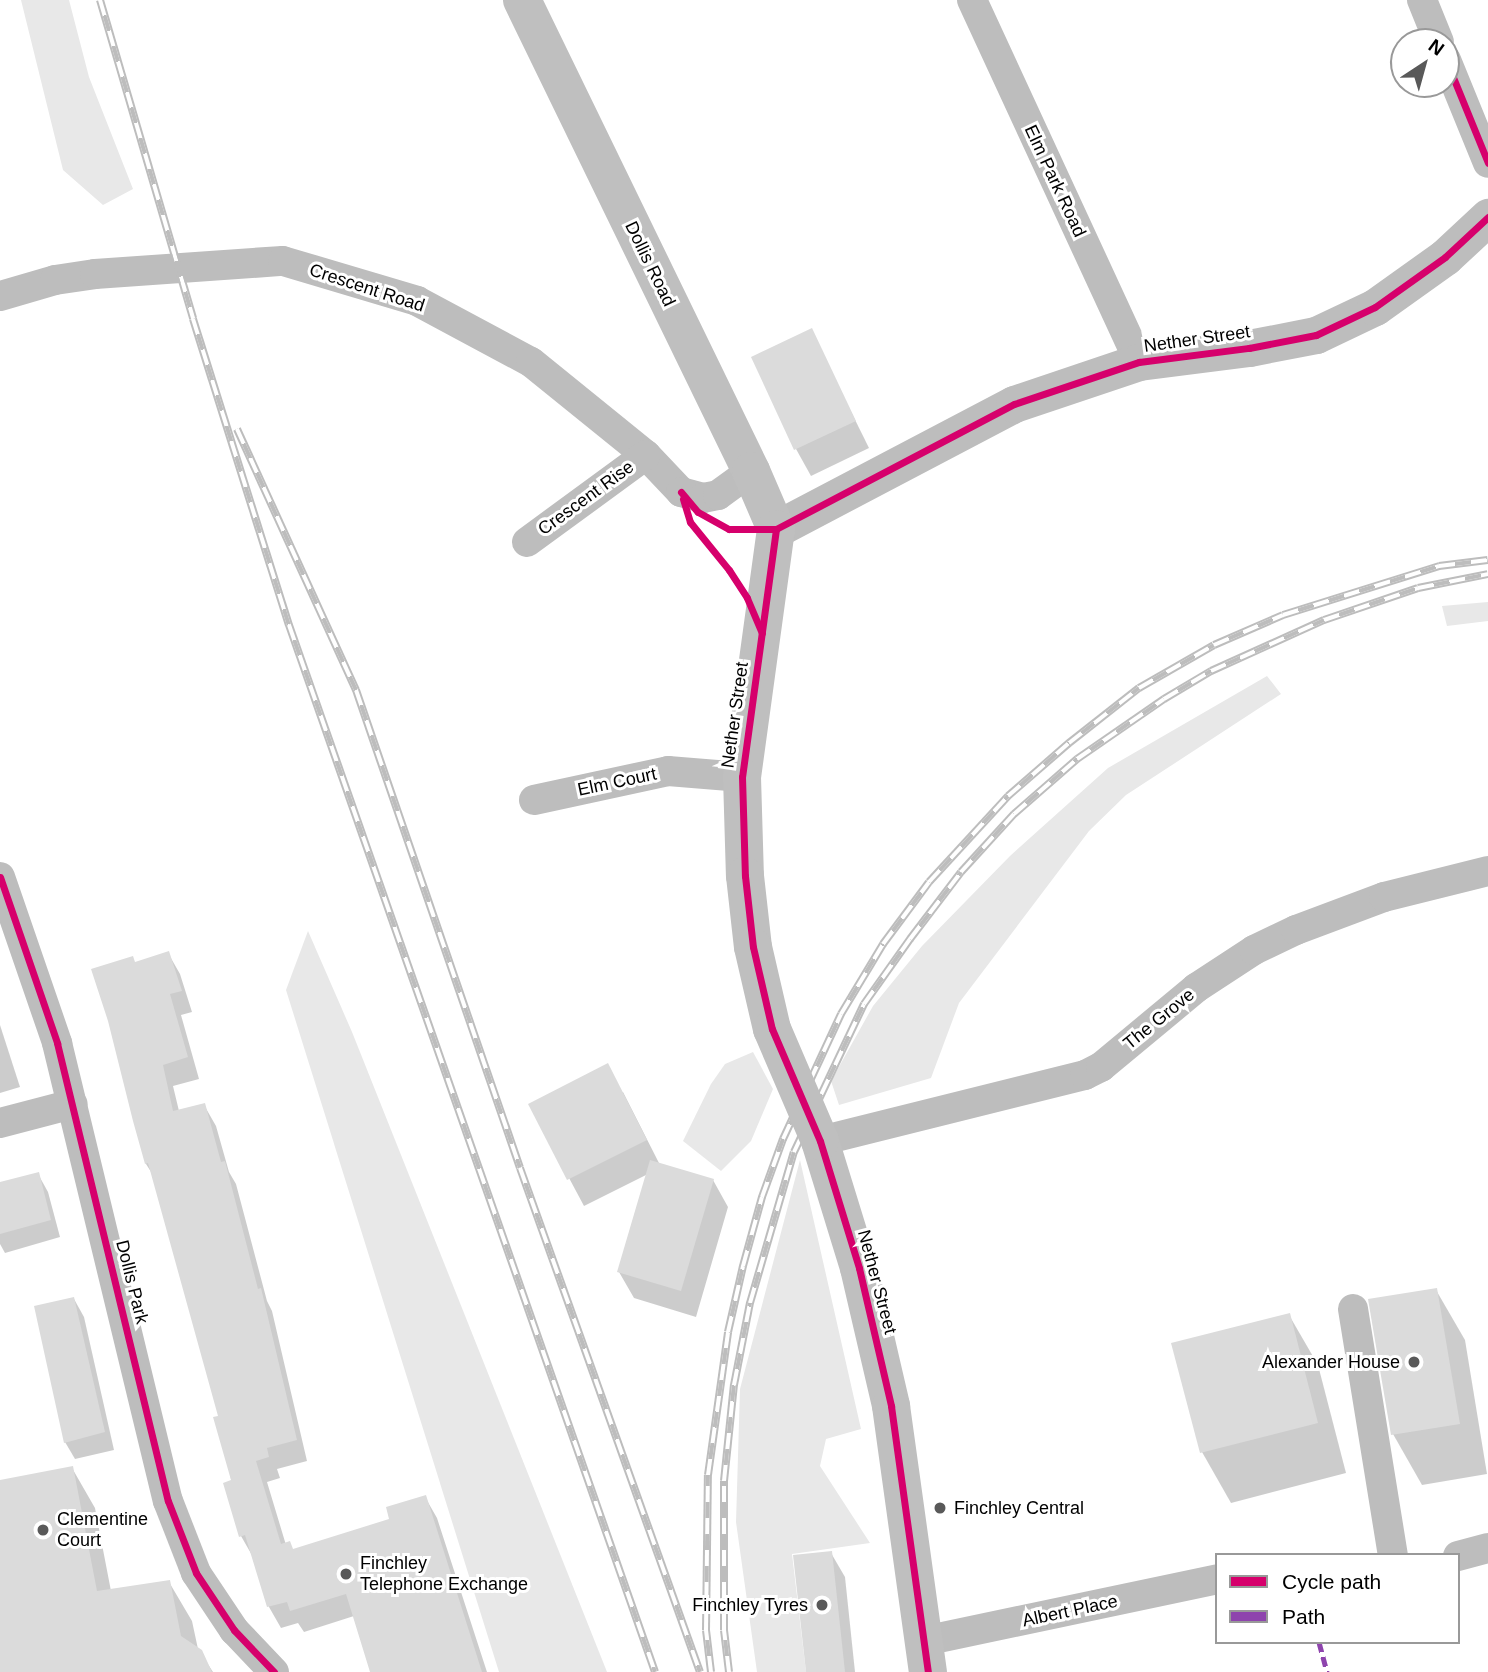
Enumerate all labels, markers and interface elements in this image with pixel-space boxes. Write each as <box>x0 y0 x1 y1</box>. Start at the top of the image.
north arrow <box>1390 28 1460 98</box>
text: N <box>1425 35 1448 60</box>
street label: Elm Park Road <box>1020 122 1090 240</box>
street label: Dollis Road <box>620 218 680 310</box>
street label: Crescent Road <box>307 259 427 317</box>
street label: Nether Street <box>1142 321 1252 357</box>
street label: Crescent Rise <box>534 456 638 540</box>
street label: Nether Street <box>717 660 753 770</box>
street label: Elm Court <box>576 763 658 801</box>
street label: The Grove <box>1119 984 1199 1054</box>
street label: Nether Street <box>853 1228 901 1336</box>
street label: Dollis Park <box>111 1238 153 1326</box>
place label: Alexander House <box>1262 1351 1400 1373</box>
marker: Alexander House <box>1406 1354 1422 1370</box>
place label: Finchley Central <box>954 1497 1084 1519</box>
marker: Finchley Central <box>932 1500 948 1516</box>
place label: Clementine Court <box>57 1509 148 1552</box>
marker: Clementine Court <box>35 1522 51 1538</box>
place label: Finchley Telephone Exchange <box>360 1553 528 1596</box>
legend <box>1215 1553 1460 1644</box>
marker: Finchley Telephone Exchange <box>338 1566 354 1582</box>
text: Cycle path <box>1282 1570 1381 1593</box>
street label: Albert Place <box>1020 1590 1120 1632</box>
place label: Finchley Tyres <box>692 1594 808 1616</box>
marker: Finchley Tyres <box>814 1597 830 1613</box>
text: Path <box>1282 1605 1325 1628</box>

